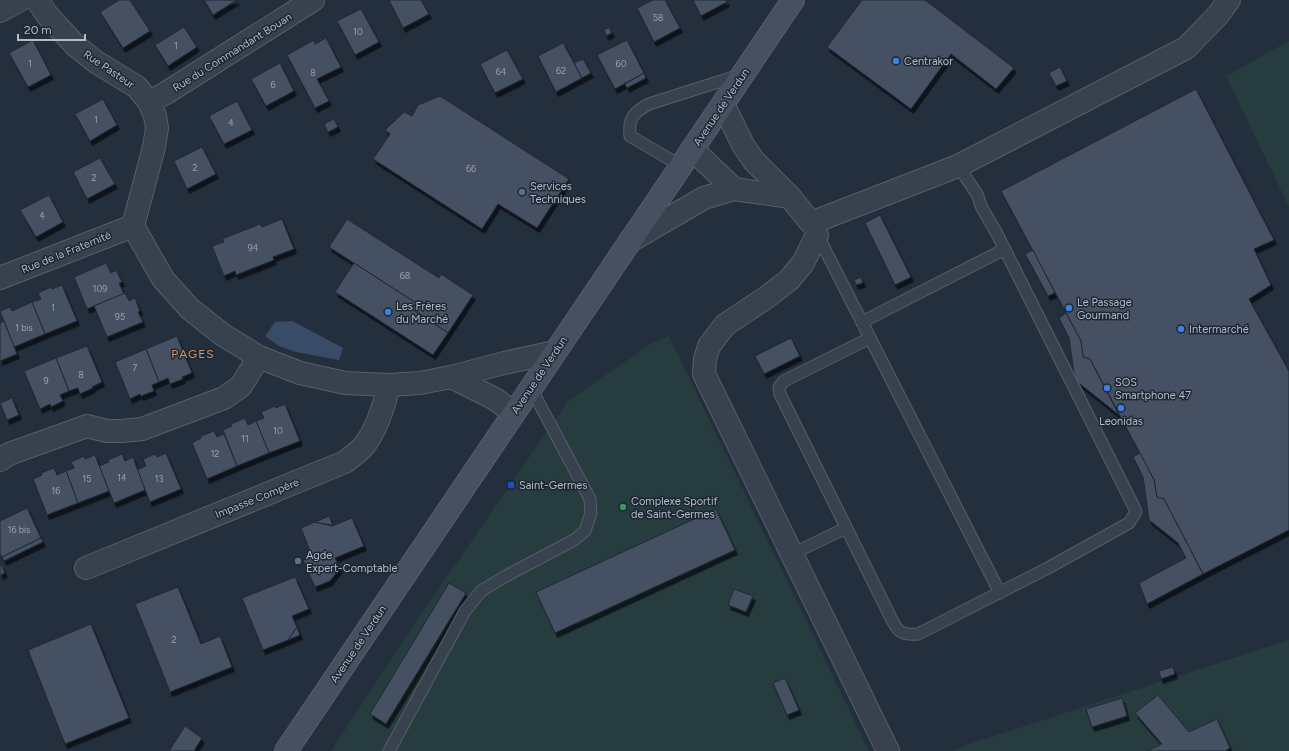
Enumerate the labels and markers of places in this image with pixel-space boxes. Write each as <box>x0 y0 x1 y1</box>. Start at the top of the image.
place label: Centrakor <box>904 55 953 68</box>
marker: Centrakor <box>891 56 901 66</box>
place label: Services Techniques <box>530 180 586 206</box>
marker: Services Techniques <box>517 187 527 197</box>
place label: Le Passage Gourmand <box>1077 296 1132 322</box>
place label: Les Frères du Marché <box>396 300 448 326</box>
marker: Le Passage Gourmand <box>1064 303 1074 313</box>
marker: Les Frères du Marché <box>383 307 393 317</box>
place label: Intermarché <box>1189 323 1249 336</box>
marker: Intermarché <box>1176 324 1186 334</box>
place label: SOS Smartphone 47 <box>1115 376 1191 402</box>
marker: SOS Smartphone 47 <box>1102 383 1112 393</box>
marker: Leonidas <box>1116 403 1126 413</box>
place label: Leonidas <box>1099 415 1143 428</box>
place label: Saint-Germes <box>519 479 587 492</box>
marker: Saint-Germes <box>506 480 516 490</box>
place label: Complexe Sportif de Saint-Germes <box>631 495 718 521</box>
marker: Complexe Sportif de Saint-Germes <box>618 502 628 512</box>
place label: Agde Expert-Comptable <box>306 549 398 575</box>
marker: Agde Expert-Comptable <box>293 556 303 566</box>

